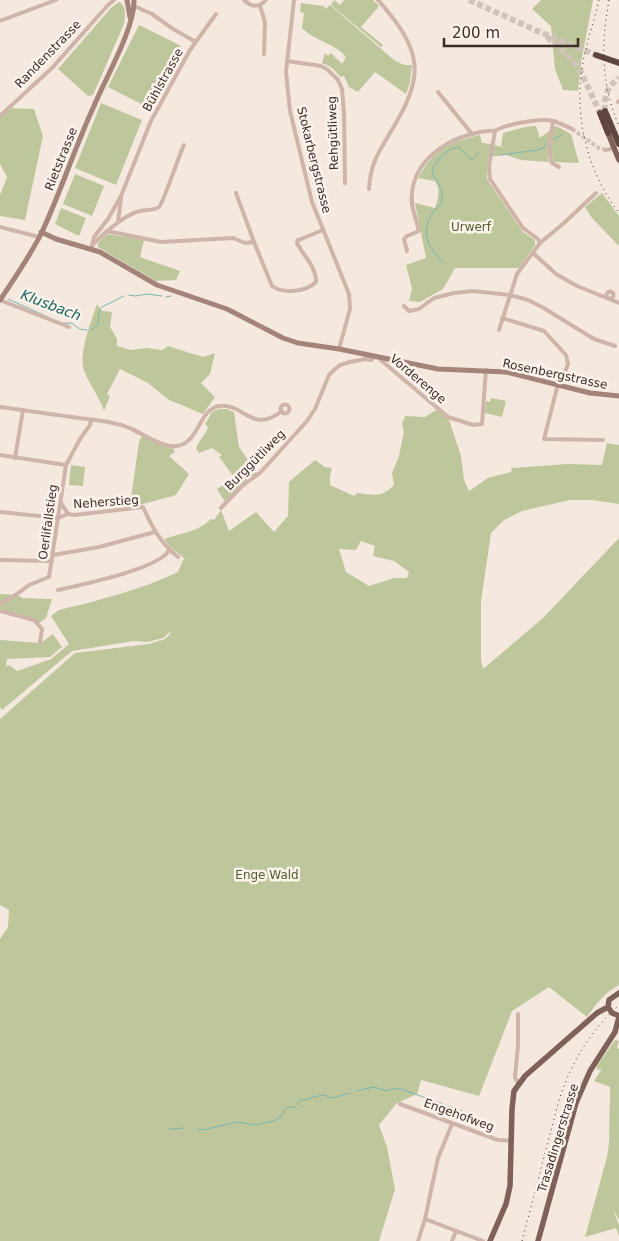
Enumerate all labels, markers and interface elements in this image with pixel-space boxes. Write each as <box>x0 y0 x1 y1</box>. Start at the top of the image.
scale bar <box>444 15 578 47</box>
street label: Randenstrasse <box>12 17 84 91</box>
text: 200 m <box>452 24 500 42</box>
street label: Bühlstrasse <box>140 46 186 114</box>
street label: Rehgütliweg <box>325 96 341 170</box>
street label: Stokarbergstrasse <box>294 105 334 215</box>
street label: Rietstrasse <box>42 125 80 193</box>
park label: Urwerf <box>451 220 492 234</box>
water label: Klusbach <box>19 286 83 324</box>
street label: Vorderenge <box>387 351 449 407</box>
street label: Rosenbergstrasse <box>501 356 609 392</box>
street label: Burggütliweg <box>222 427 288 493</box>
street label: Oerlifallstieg <box>36 483 60 561</box>
street label: Neherstieg <box>73 493 139 511</box>
park label: Enge Wald <box>235 868 299 882</box>
street label: Trasadingerstrasse <box>534 1082 581 1195</box>
street label: Engehofweg <box>422 1096 496 1134</box>

